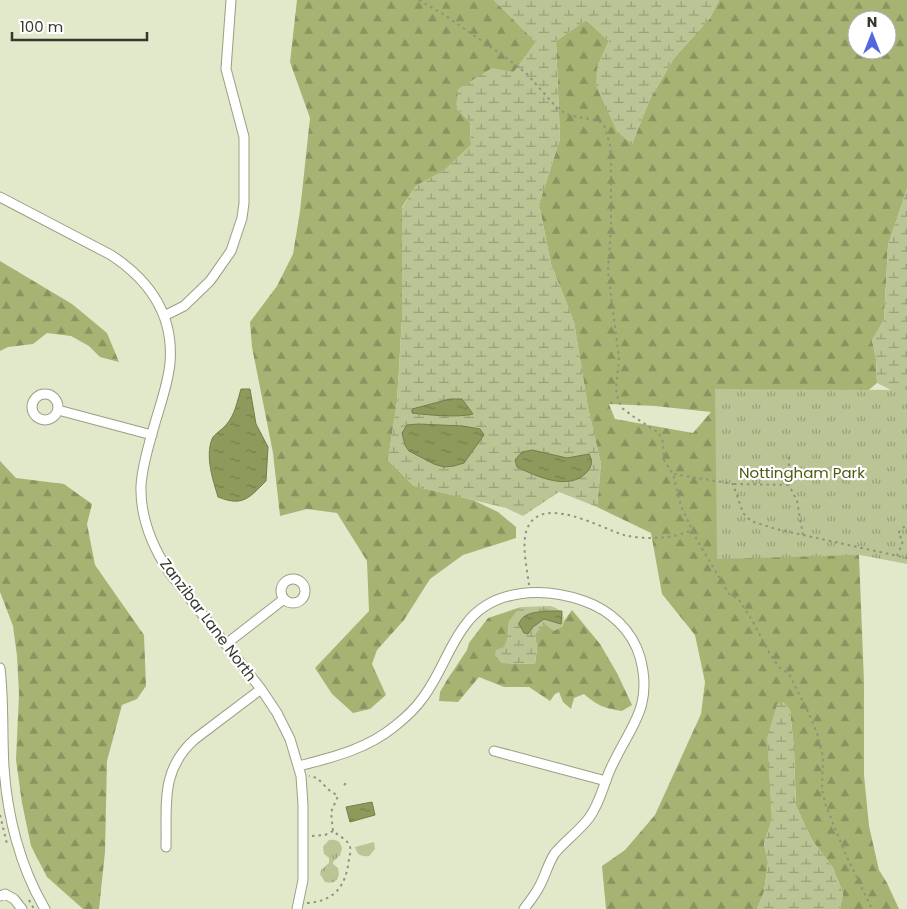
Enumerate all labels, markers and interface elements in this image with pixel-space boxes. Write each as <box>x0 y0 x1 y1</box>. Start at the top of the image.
scale bar <box>12 10 148 42</box>
north arrow <box>847 10 897 60</box>
text: N <box>867 12 877 32</box>
text: 100 m <box>20 16 63 37</box>
park label: Nottingham Park <box>739 462 865 483</box>
street label: Zanzibar Lane North <box>155 554 261 685</box>

